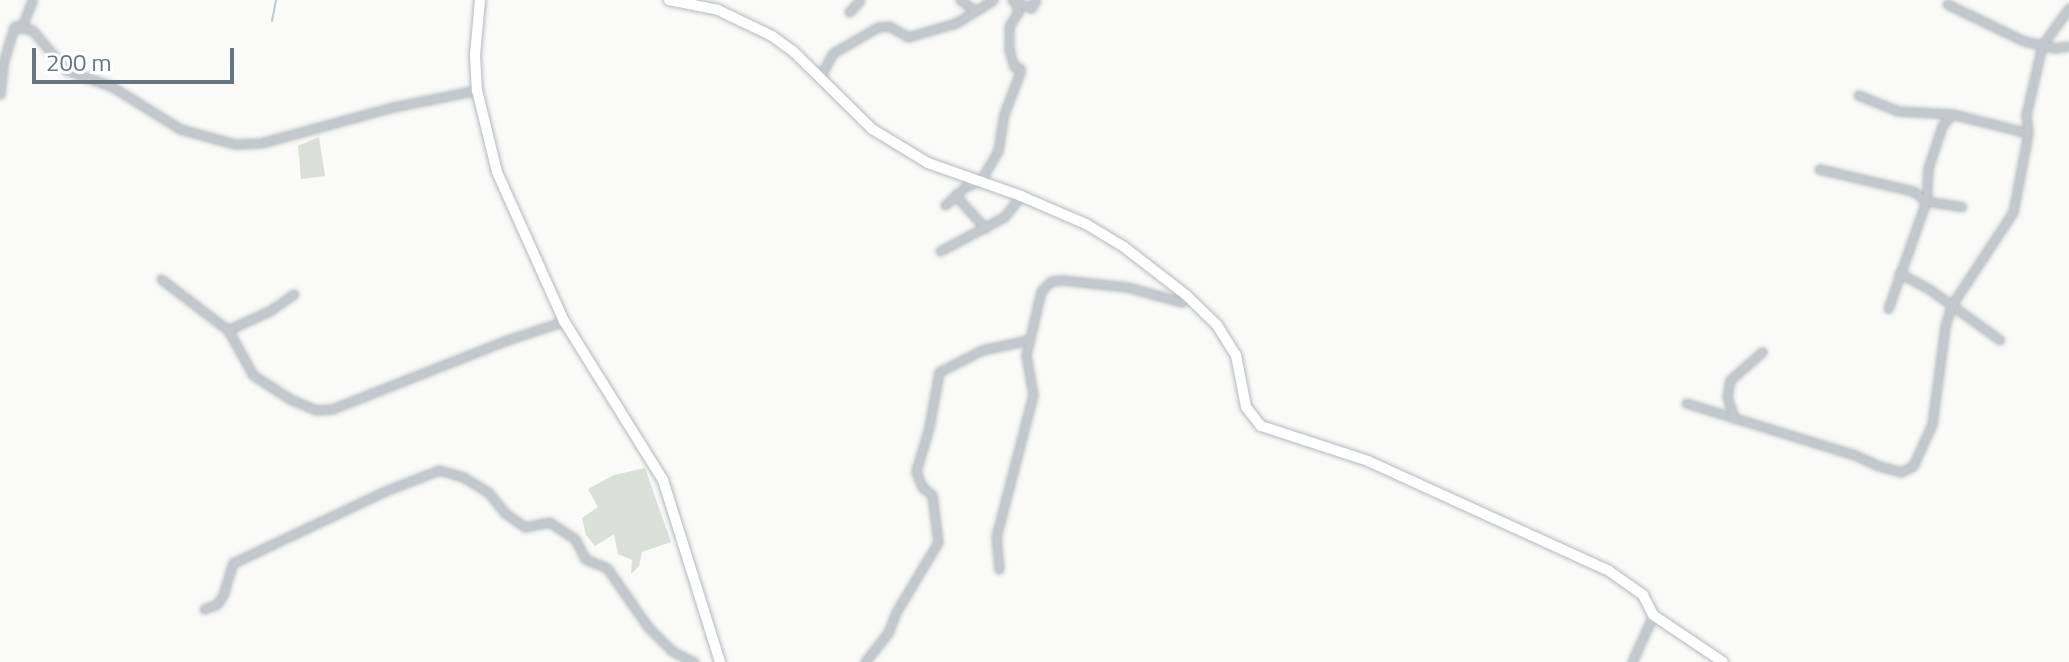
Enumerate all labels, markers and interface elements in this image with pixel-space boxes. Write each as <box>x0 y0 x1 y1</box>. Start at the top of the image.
scale bar <box>36 32 238 82</box>
text: 200 m <box>46 44 112 80</box>

